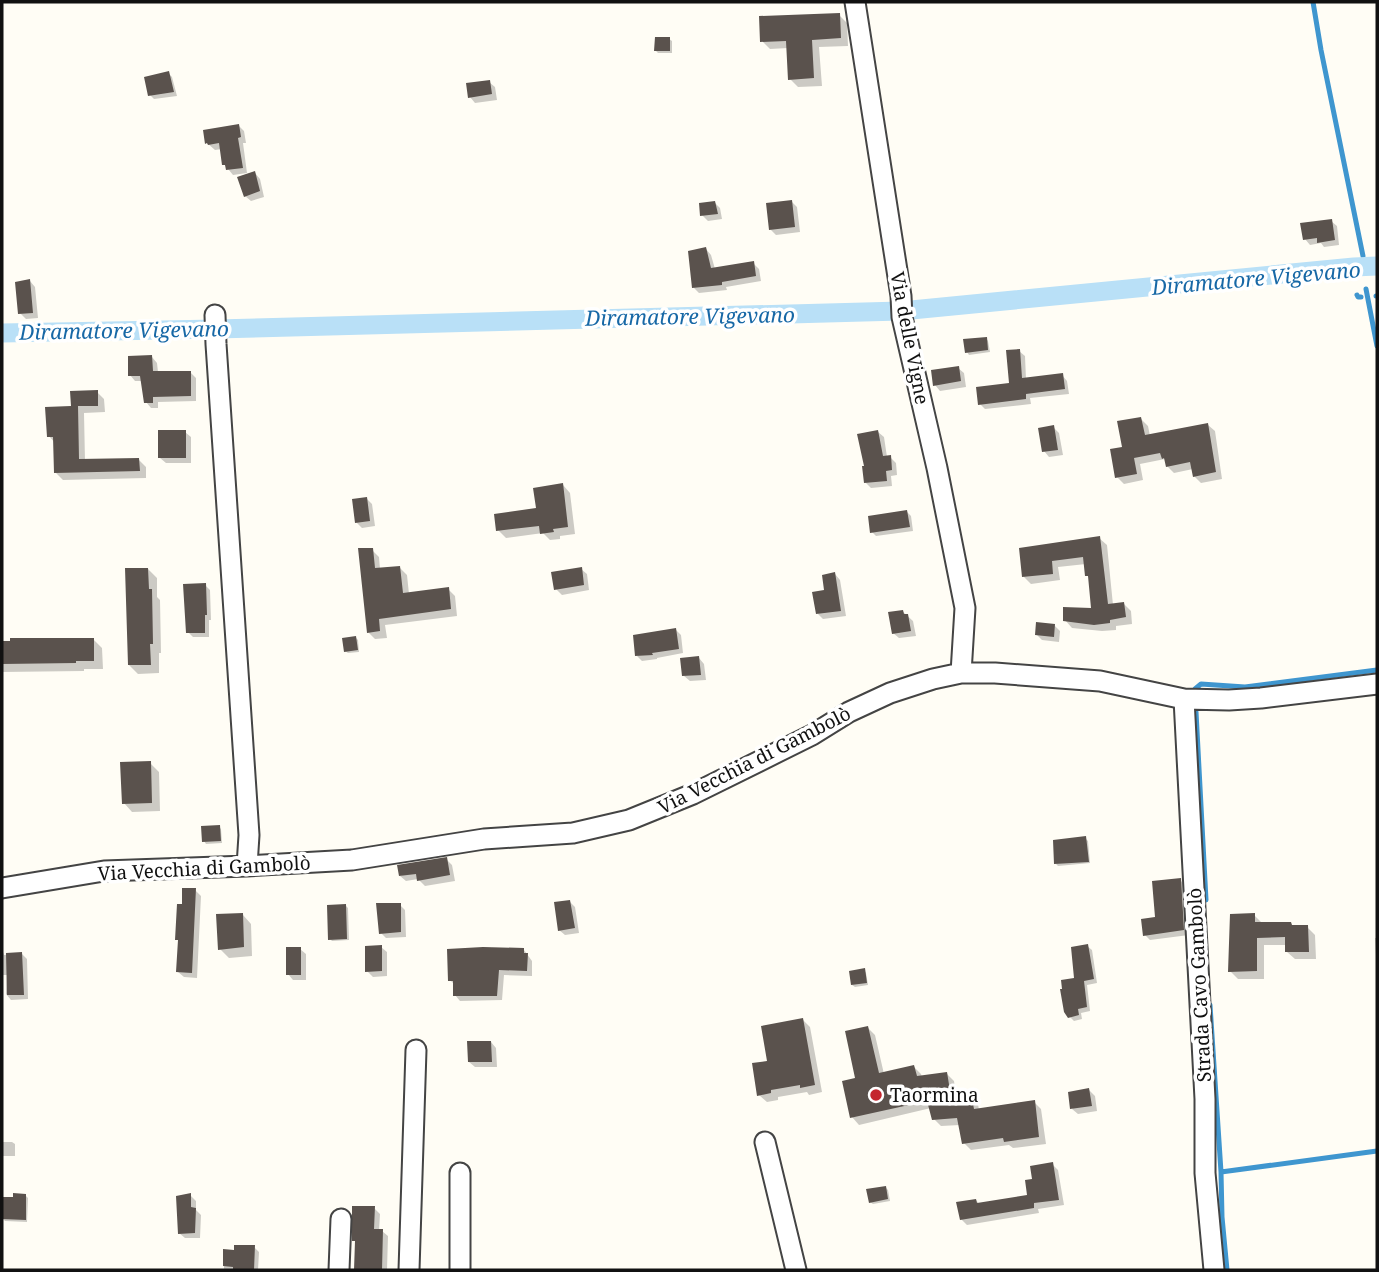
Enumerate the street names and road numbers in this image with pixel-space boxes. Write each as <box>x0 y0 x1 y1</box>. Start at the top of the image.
street label: Via delle Vigne <box>884 269 936 407</box>
street label: Via Vecchia di Gambolò <box>653 700 855 820</box>
street label: Via Vecchia di Gambolò <box>97 849 311 887</box>
street label: Strada Cavo Gambolò <box>1181 887 1217 1083</box>

